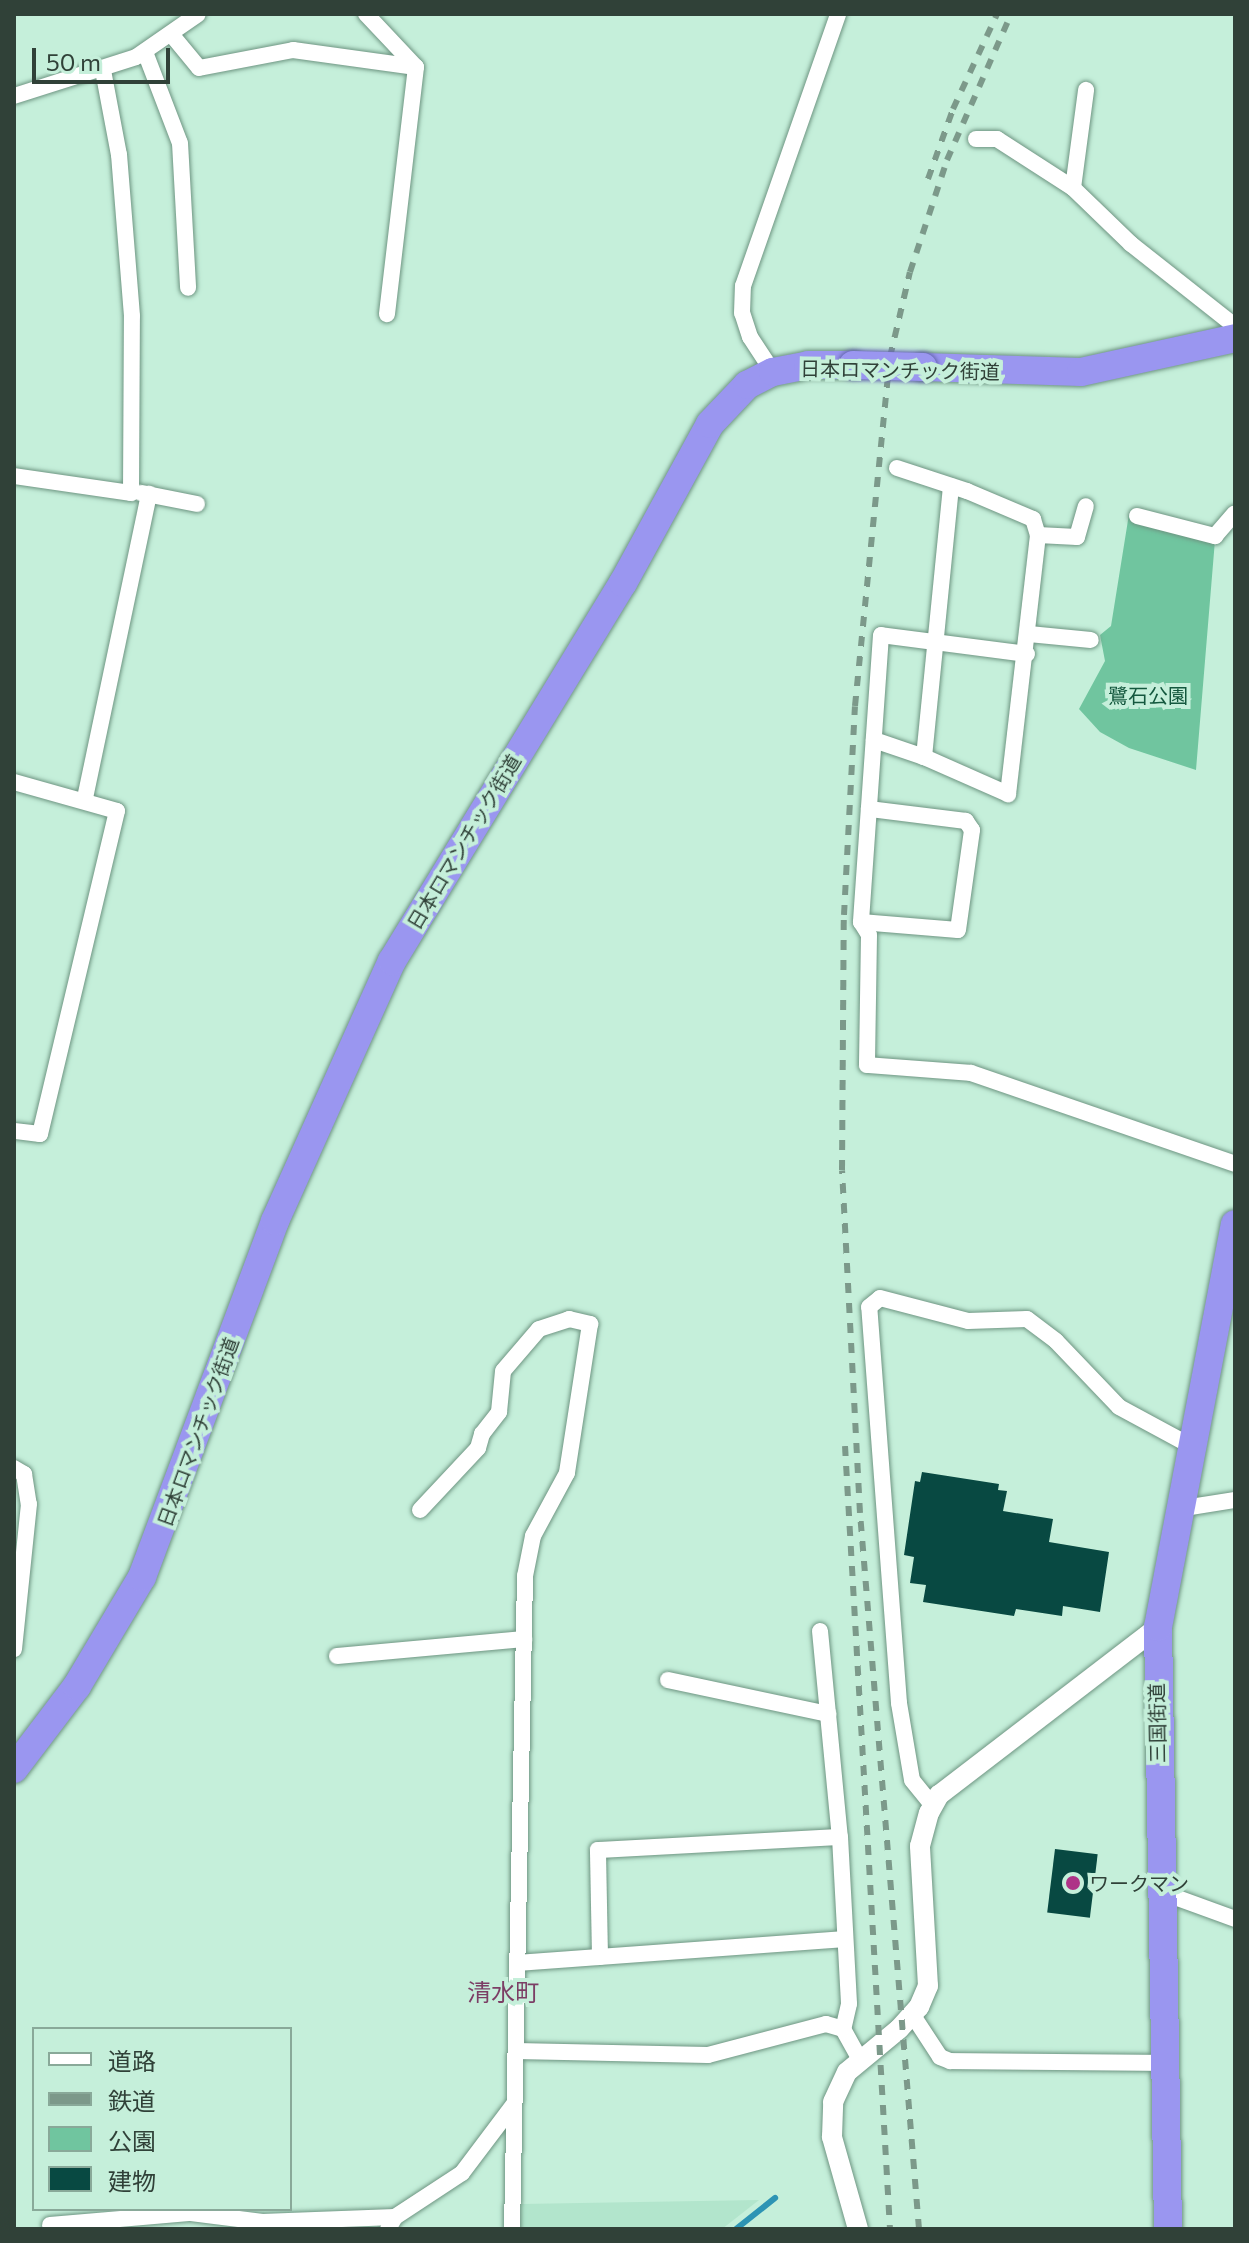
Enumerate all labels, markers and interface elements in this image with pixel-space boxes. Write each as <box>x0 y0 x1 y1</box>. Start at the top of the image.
scale bar <box>36 32 174 82</box>
text: 50 m <box>46 47 101 76</box>
street label: 日本ロマンチック街道 <box>800 356 1000 384</box>
park label: 鷺石公園 <box>1108 683 1188 707</box>
street label: 日本ロマンチック街道 <box>402 750 526 934</box>
street label: 日本ロマンチック街道 <box>153 1334 243 1530</box>
street label: 三国街道 <box>1144 1683 1170 1763</box>
place label: ワークマン <box>1089 1871 1189 1895</box>
marker: ワークマン <box>1064 1874 1082 1892</box>
district label: 清水町 <box>467 1978 539 2006</box>
legend <box>32 2027 292 2211</box>
text: 道路 <box>108 2046 156 2075</box>
text: 鉄道 <box>108 2086 156 2115</box>
text: 公園 <box>108 2126 156 2155</box>
text: 建物 <box>108 2166 156 2195</box>

